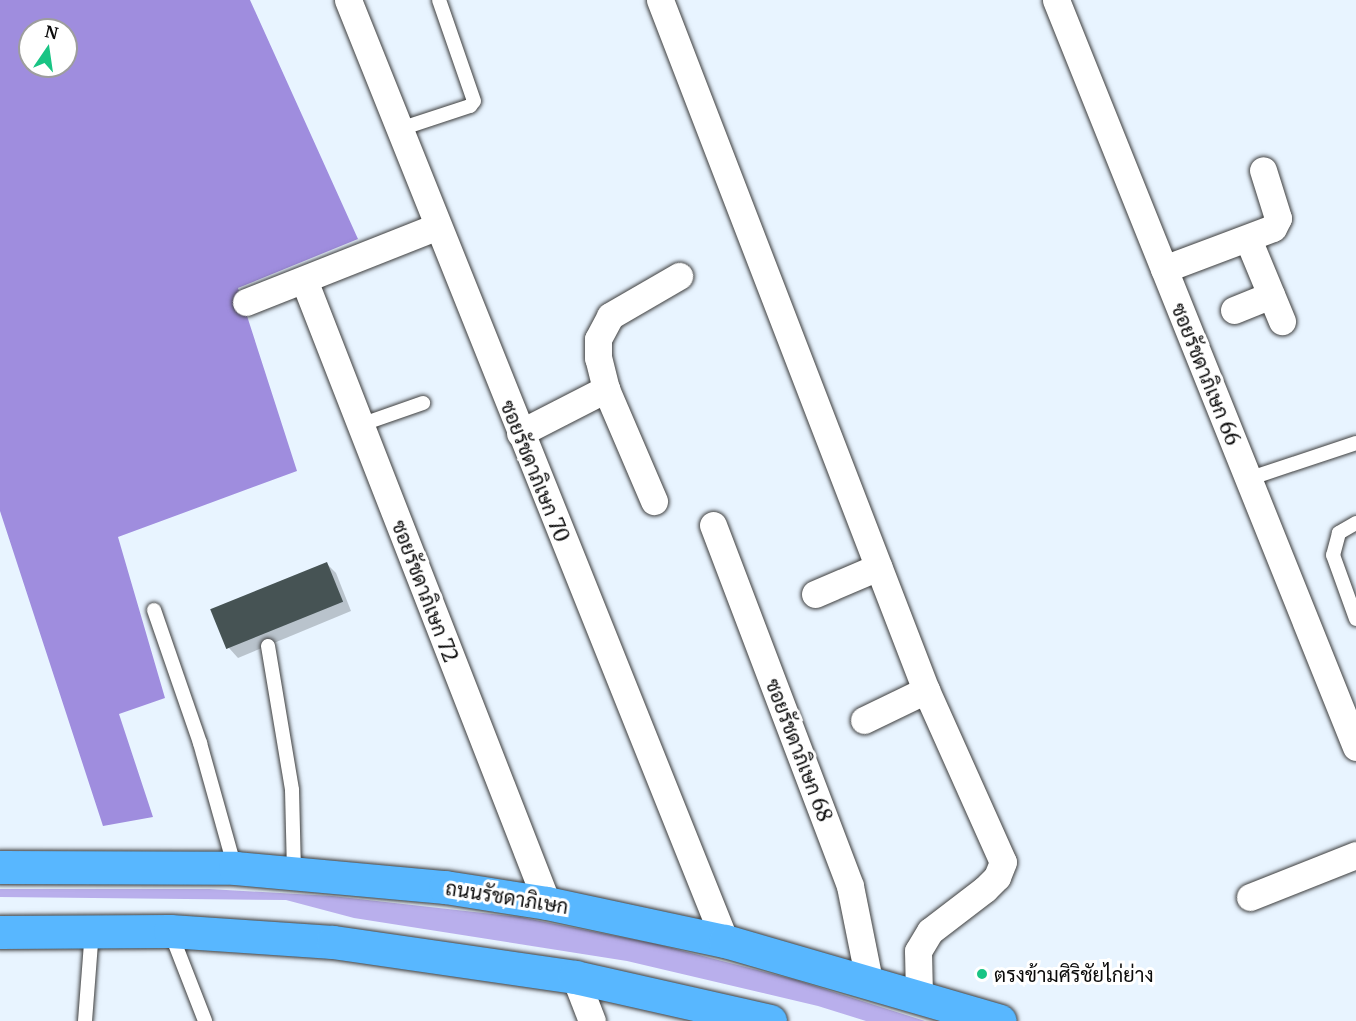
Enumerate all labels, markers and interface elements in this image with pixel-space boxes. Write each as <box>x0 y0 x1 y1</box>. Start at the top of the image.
north arrow <box>18 18 78 78</box>
text: N <box>43 21 60 44</box>
street label: ซอยรัชดาภิเษก 66 <box>1167 299 1245 449</box>
street label: ซอยรัชดาภิเษก 70 <box>496 397 574 545</box>
street label: ซอยรัชดาภิเษก 72 <box>387 517 463 665</box>
street label: ซอยรัชดาภิเษก 68 <box>761 675 837 825</box>
street label: ถนนรัชดาภิเษก <box>444 875 570 919</box>
place label: ตรงข้ามศิริชัยไก่ย่าง <box>994 962 1154 986</box>
marker: ตรงข้ามศิริชัยไก่ย่าง <box>975 967 989 981</box>

